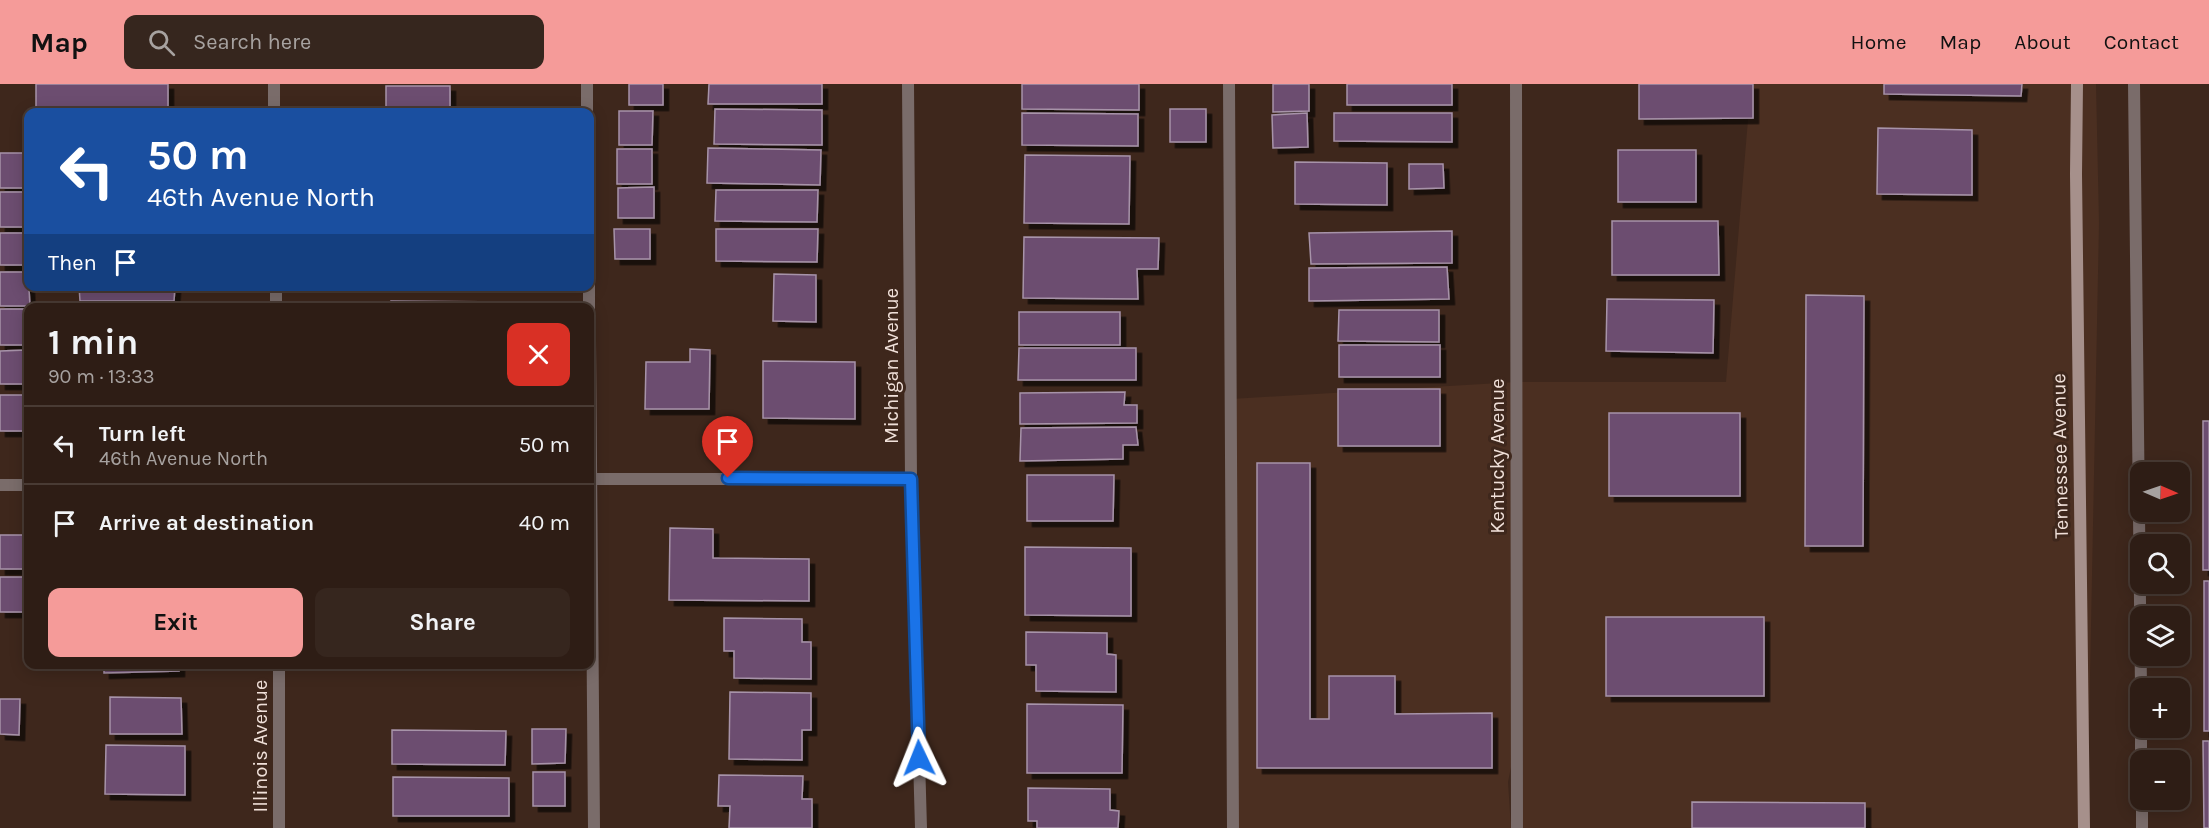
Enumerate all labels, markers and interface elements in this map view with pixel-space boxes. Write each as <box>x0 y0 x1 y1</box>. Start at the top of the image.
search box <box>124 15 544 69</box>
text: Map <box>30 26 88 59</box>
icon: search <box>145 26 178 59</box>
text: Search here <box>193 29 311 55</box>
text: Home <box>1851 30 1907 54</box>
text: Map <box>1940 30 1981 54</box>
text: About <box>2014 30 2071 54</box>
text: Contact <box>2104 30 2179 54</box>
text: 50 m <box>147 130 249 180</box>
icon: left <box>48 132 126 210</box>
text: 46th Avenue North <box>147 181 375 213</box>
icon: arrive <box>109 246 142 279</box>
text: Then <box>48 250 97 276</box>
street label: Michigan Avenue <box>880 288 903 444</box>
text: 1 min <box>48 321 138 363</box>
button: close <box>507 323 570 386</box>
text: 90 m · 13:33 <box>48 365 155 388</box>
street label: Tennessee Avenue <box>2047 373 2073 539</box>
street label: Kentucky Avenue <box>1486 378 1509 534</box>
pin <box>702 416 753 478</box>
text: Turn left <box>99 421 186 447</box>
icon: arrive <box>711 425 744 458</box>
icon: left <box>48 429 81 462</box>
text: 50 m <box>519 432 570 458</box>
text: 46th Avenue North <box>99 447 268 470</box>
north arrow <box>2130 462 2190 522</box>
map controls <box>2130 462 2190 810</box>
icon: arrive <box>48 507 81 540</box>
text: Arrive at destination <box>99 510 314 536</box>
text: 40 m <box>519 510 570 536</box>
button: search <box>2130 534 2190 594</box>
button: Exit <box>48 588 303 657</box>
button: Share <box>315 588 570 657</box>
button: layers <box>2130 606 2190 666</box>
button: + <box>2130 678 2190 738</box>
street label: Illinois Avenue <box>249 680 272 812</box>
position arrow <box>887 726 951 790</box>
button: − <box>2130 750 2190 810</box>

